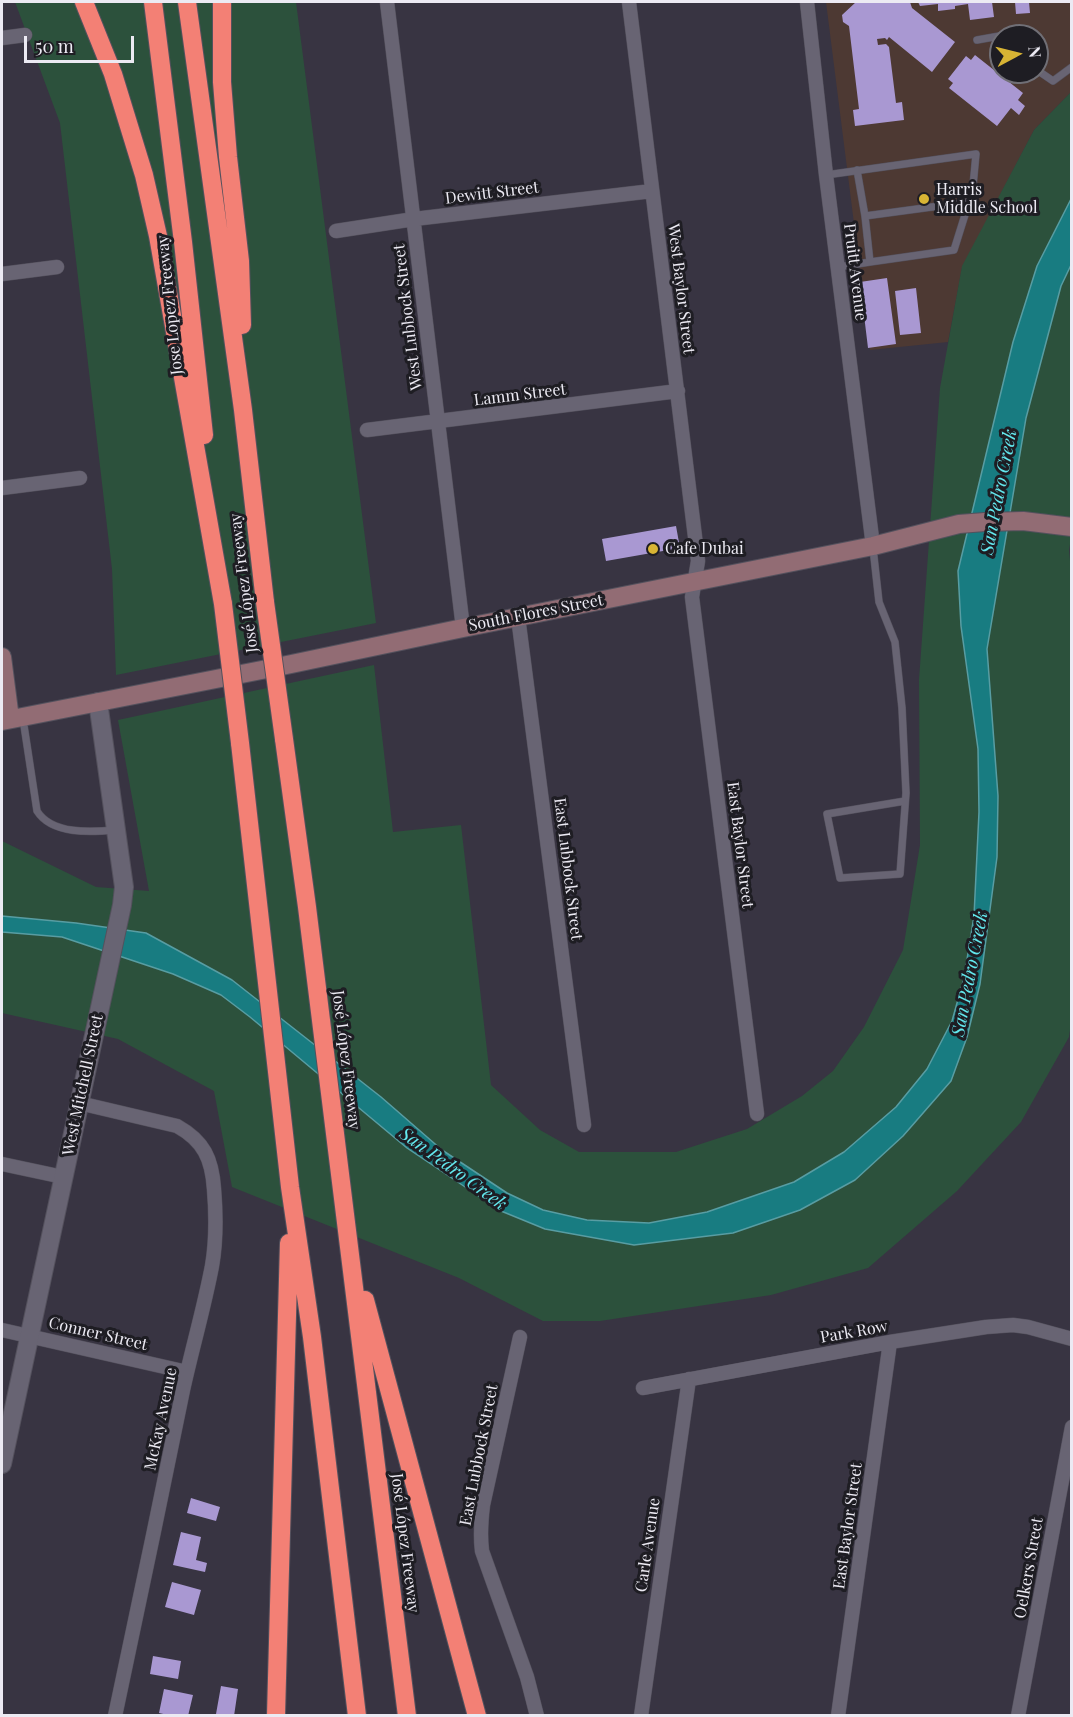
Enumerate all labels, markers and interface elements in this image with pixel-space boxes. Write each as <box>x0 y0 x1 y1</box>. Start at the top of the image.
scale bar <box>27 24 136 62</box>
north arrow <box>989 24 1049 84</box>
text: 50 m <box>35 34 74 58</box>
text: N <box>1024 45 1047 59</box>
street label: Dewitt Street <box>444 178 540 208</box>
place label: Harris Middle School <box>936 180 1037 218</box>
marker: Harris Middle School <box>917 192 931 206</box>
street label: Pruitt Avenue <box>840 222 870 322</box>
street label: West Baylor Street <box>663 223 699 355</box>
street label: Jose Lopez Freeway <box>153 234 187 376</box>
street label: West Lubbock Street <box>389 243 427 391</box>
street label: Lamm Street <box>473 380 567 410</box>
water label: San Pedro Creek <box>976 428 1022 556</box>
street label: José López Freeway <box>226 512 262 654</box>
place label: Cafe Dubai <box>665 539 744 559</box>
marker: Cafe Dubai <box>646 542 660 556</box>
street label: South Flores Street <box>467 591 605 635</box>
street label: East Baylor Street <box>723 781 757 909</box>
street label: East Lubbock Street <box>550 797 586 941</box>
water label: San Pedro Creek <box>947 910 993 1038</box>
street label: José López Freeway <box>328 989 364 1131</box>
street label: West Mitchell Street <box>59 1013 107 1157</box>
water label: San Pedro Creek <box>395 1123 511 1215</box>
street label: Conner Street <box>47 1313 149 1355</box>
street label: Park Row <box>819 1317 889 1347</box>
street label: McKay Avenue <box>141 1366 181 1472</box>
street label: East Lubbock Street <box>456 1383 502 1527</box>
street label: East Baylor Street <box>830 1462 866 1590</box>
street label: José López Freeway <box>387 1472 423 1614</box>
street label: Carle Avenue <box>632 1497 664 1593</box>
street label: Oelkers Street <box>1011 1516 1047 1620</box>

